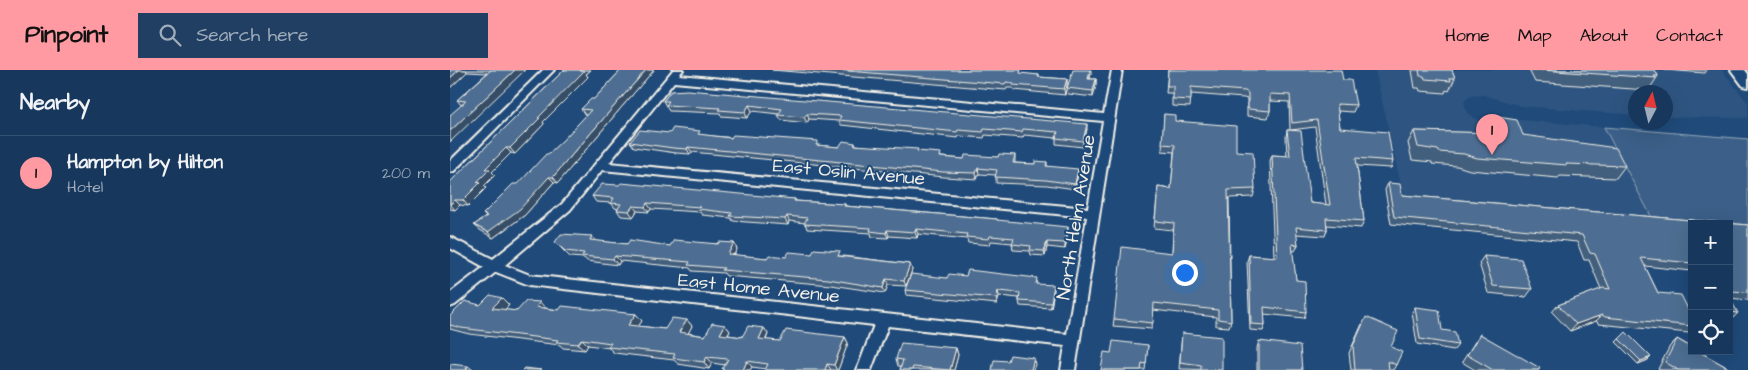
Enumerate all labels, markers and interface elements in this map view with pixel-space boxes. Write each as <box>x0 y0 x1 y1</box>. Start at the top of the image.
search box <box>138 13 488 58</box>
text: Pinpoint <box>25 18 108 52</box>
icon: search <box>156 21 184 49</box>
text: Search here <box>196 22 308 49</box>
text: Home <box>1445 23 1490 48</box>
text: Map <box>1518 23 1552 48</box>
text: About <box>1580 23 1628 48</box>
text: Contact <box>1656 23 1723 48</box>
north arrow <box>1628 85 1673 130</box>
text: Nearby <box>20 88 90 117</box>
pin: 1 <box>1476 114 1508 155</box>
street label: North Helm Avenue <box>1050 133 1103 302</box>
text: Hampton by Hilton <box>67 149 223 176</box>
street label: East Oslin Avenue <box>772 152 926 193</box>
text: 1 <box>35 162 37 184</box>
text: 200 m <box>382 162 430 184</box>
text: Hotel <box>67 176 103 198</box>
map controls <box>1688 220 1733 355</box>
button: + <box>1688 220 1733 265</box>
your location <box>1172 260 1198 286</box>
button: − <box>1688 265 1733 310</box>
street label: East Home Avenue <box>677 267 841 310</box>
button: locate <box>1688 310 1733 355</box>

